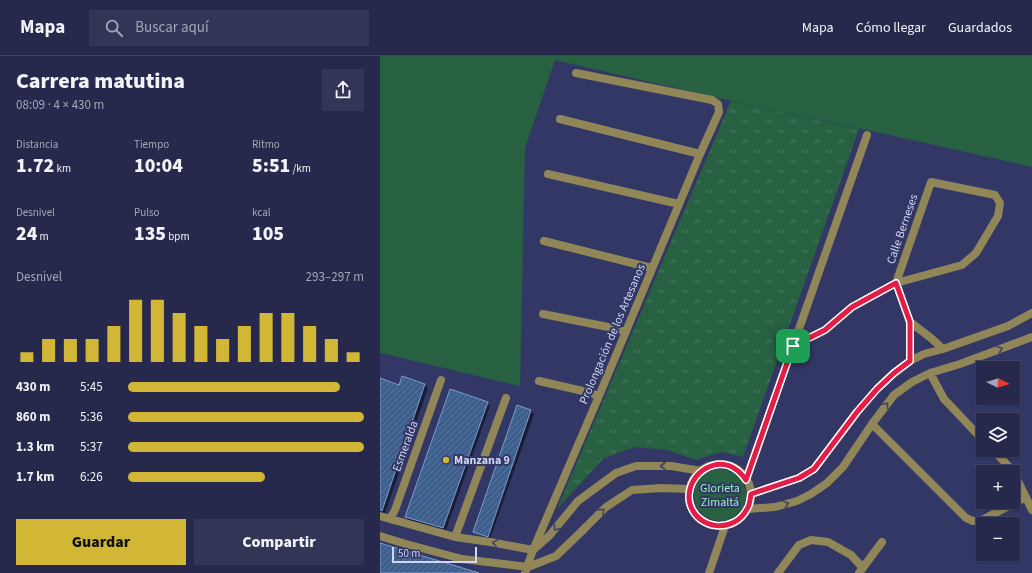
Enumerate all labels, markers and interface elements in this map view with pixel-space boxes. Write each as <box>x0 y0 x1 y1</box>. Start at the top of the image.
search box <box>89 10 369 46</box>
text: Mapa <box>20 14 65 41</box>
icon: search <box>103 17 125 39</box>
text: Buscar aquí <box>135 17 209 38</box>
text: Mapa <box>802 18 834 38</box>
text: Cómo llegar <box>856 18 926 38</box>
text: Guardados <box>948 18 1012 38</box>
text: Carrera matutina <box>16 65 185 97</box>
button: share <box>322 69 364 111</box>
text: 08:09 · 4 × 430 m <box>16 96 104 114</box>
text: Distancia <box>16 137 58 152</box>
text: Tiempo <box>134 137 169 152</box>
text: Ritmo <box>252 137 280 152</box>
text: 1.72 <box>16 152 54 180</box>
text: 10:04 <box>134 152 183 180</box>
text: 5:51 <box>252 152 290 180</box>
text: km <box>54 161 71 176</box>
text: /km <box>290 161 311 176</box>
street label: Calle Berneses <box>883 192 922 266</box>
text: Desnivel <box>16 205 55 220</box>
text: Pulso <box>134 205 160 220</box>
text: kcal <box>252 205 271 220</box>
text: 24 <box>16 220 37 248</box>
text: 135 <box>134 220 166 248</box>
text: 105 <box>252 220 284 248</box>
text: m <box>37 229 49 244</box>
text: bpm <box>166 229 190 244</box>
street label: Prolongación de los Artesanos <box>575 261 650 407</box>
text: Desnivel <box>16 268 62 286</box>
text: 293–297 m <box>306 268 364 286</box>
pin <box>776 329 810 363</box>
icon: arrive <box>782 335 804 357</box>
one-way arrow <box>997 345 1004 353</box>
north arrow <box>976 361 1020 405</box>
map controls <box>976 361 1020 561</box>
text: 430 m <box>16 378 50 396</box>
text: 5:45 <box>80 378 103 396</box>
one-way arrow <box>881 403 888 410</box>
text: 860 m <box>16 408 50 426</box>
text: 5:36 <box>80 408 103 426</box>
button: layers <box>976 413 1020 457</box>
street label: Esmeralda <box>388 418 423 474</box>
text: 1.3 km <box>16 438 55 456</box>
text: 5:37 <box>80 438 103 456</box>
place label: Manzana 9 <box>454 452 510 469</box>
marker: Manzana 9 <box>441 455 451 465</box>
one-way arrow <box>660 462 666 470</box>
button: + <box>976 465 1020 509</box>
text: 1.7 km <box>16 468 55 486</box>
text: 6:26 <box>80 468 103 486</box>
park label: Glorieta Zimaltá <box>700 480 740 511</box>
one-way arrow <box>782 500 789 509</box>
one-way arrow <box>597 508 605 516</box>
button: − <box>976 517 1020 561</box>
button: Guardar <box>16 519 186 565</box>
button: Compartir <box>194 519 364 565</box>
one-way arrow <box>553 524 560 531</box>
one-way arrow <box>492 539 498 548</box>
scale bar <box>392 545 477 564</box>
text: 50 m <box>398 546 420 561</box>

